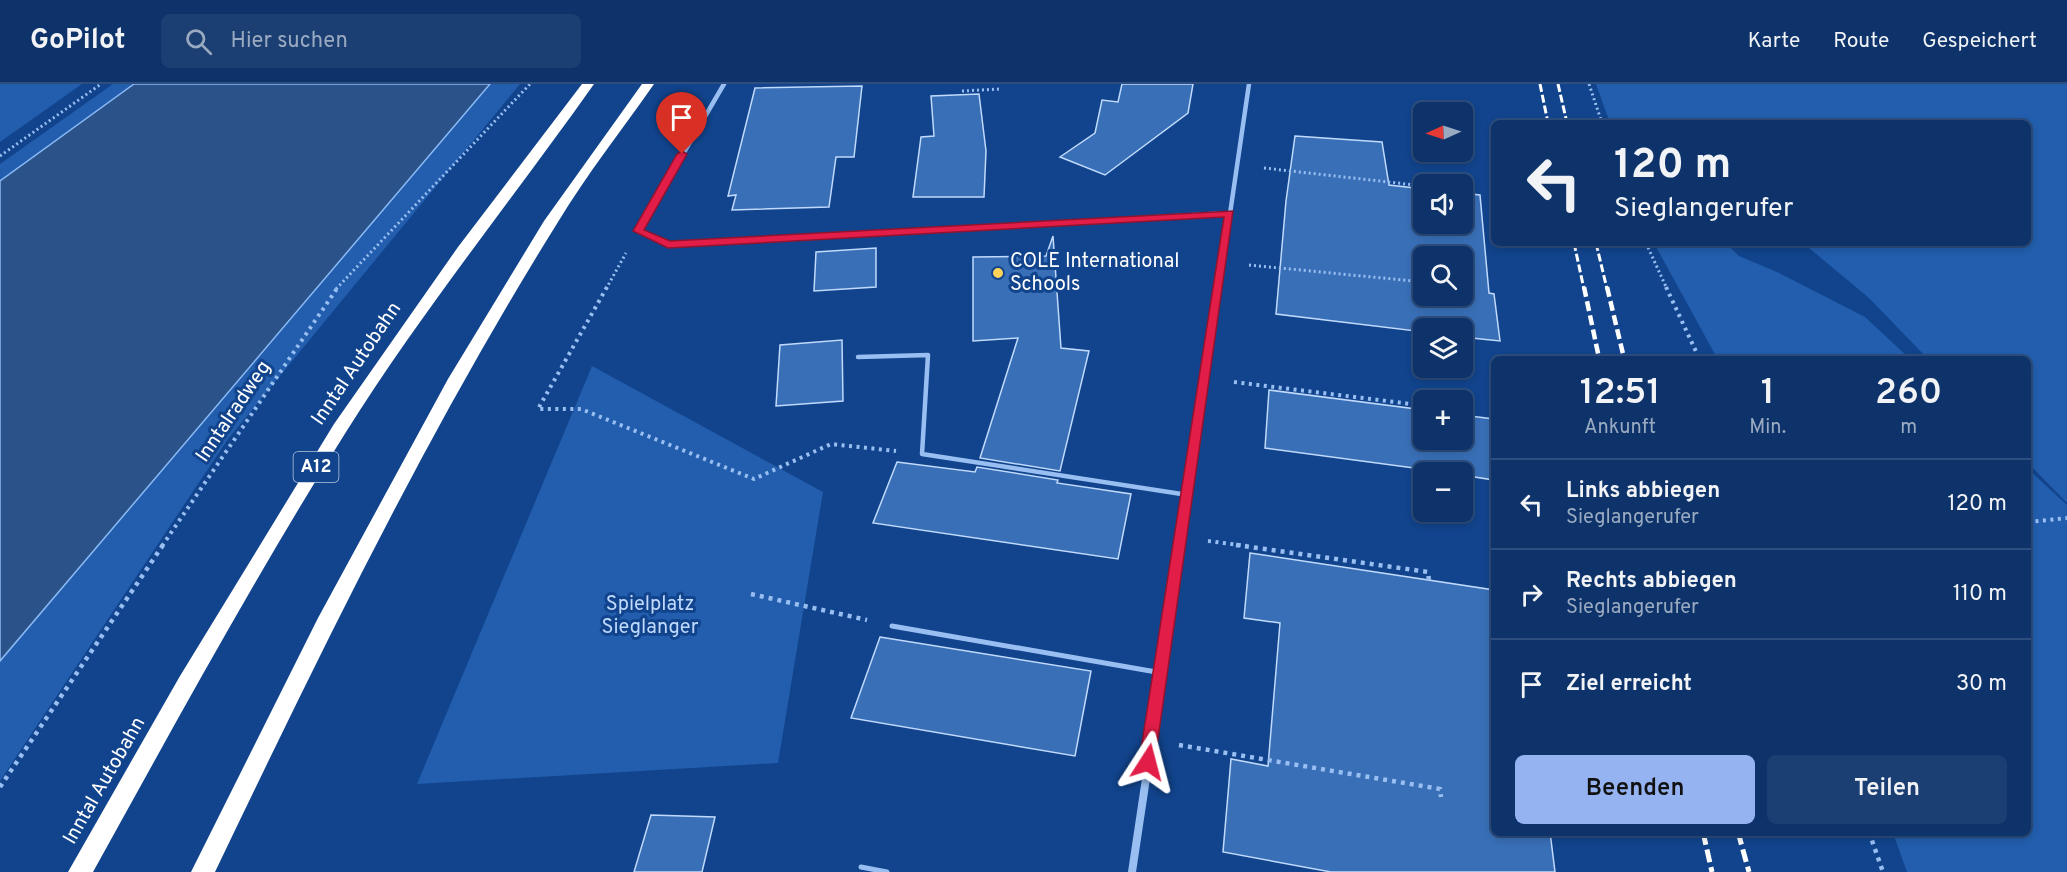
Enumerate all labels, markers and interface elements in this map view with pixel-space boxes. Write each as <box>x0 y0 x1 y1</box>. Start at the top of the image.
search box <box>161 14 581 68</box>
text: GoPilot <box>30 23 125 59</box>
icon: search <box>182 25 215 58</box>
text: Hier suchen <box>230 28 348 55</box>
text: Karte <box>1748 28 1800 55</box>
text: Route <box>1833 28 1889 55</box>
text: Gespeichert <box>1922 28 2037 55</box>
pin <box>656 92 707 154</box>
icon: arrive <box>665 101 698 134</box>
north arrow <box>1413 102 1473 162</box>
map controls <box>1413 102 1473 522</box>
text: 120 m <box>1614 140 1731 193</box>
icon: left <box>1515 144 1593 222</box>
button: sound <box>1413 174 1473 234</box>
text: Sieglangerufer <box>1614 192 1793 226</box>
button: search <box>1413 246 1473 306</box>
place label: COLE International Schools <box>1010 249 1180 298</box>
marker: COLE International Schools <box>991 266 1005 280</box>
street label: Inntal Autobahn <box>306 297 408 431</box>
button: layers <box>1413 318 1473 378</box>
street label: Inntalradweg <box>190 356 278 468</box>
text: 12:51 <box>1580 371 1660 417</box>
text: 1 <box>1761 371 1775 417</box>
text: 260 <box>1875 371 1942 417</box>
button: + <box>1413 390 1473 450</box>
text: Ankunft <box>1584 415 1656 441</box>
text: Min. <box>1749 415 1786 441</box>
text: m <box>1900 415 1917 441</box>
road number: A12 <box>294 452 338 482</box>
button: − <box>1413 462 1473 522</box>
text: Links abbiegen <box>1566 478 1720 505</box>
icon: left <box>1515 488 1548 521</box>
text: 120 m <box>1947 491 2007 518</box>
text: Sieglangerufer <box>1566 505 1699 531</box>
text: Rechts abbiegen <box>1566 568 1737 595</box>
icon: right <box>1515 578 1548 611</box>
text: 110 m <box>1953 581 2007 608</box>
park label: Spielplatz Sieglanger <box>602 592 699 641</box>
text: Sieglangerufer <box>1566 595 1699 621</box>
icon: arrive <box>1515 668 1548 701</box>
text: Ziel erreicht <box>1566 671 1692 698</box>
text: 30 m <box>1956 671 2007 698</box>
street label: Inntal Autobahn <box>58 712 152 850</box>
position arrow <box>1116 730 1180 794</box>
button: Beenden <box>1515 755 1755 824</box>
button: Teilen <box>1767 755 2007 824</box>

